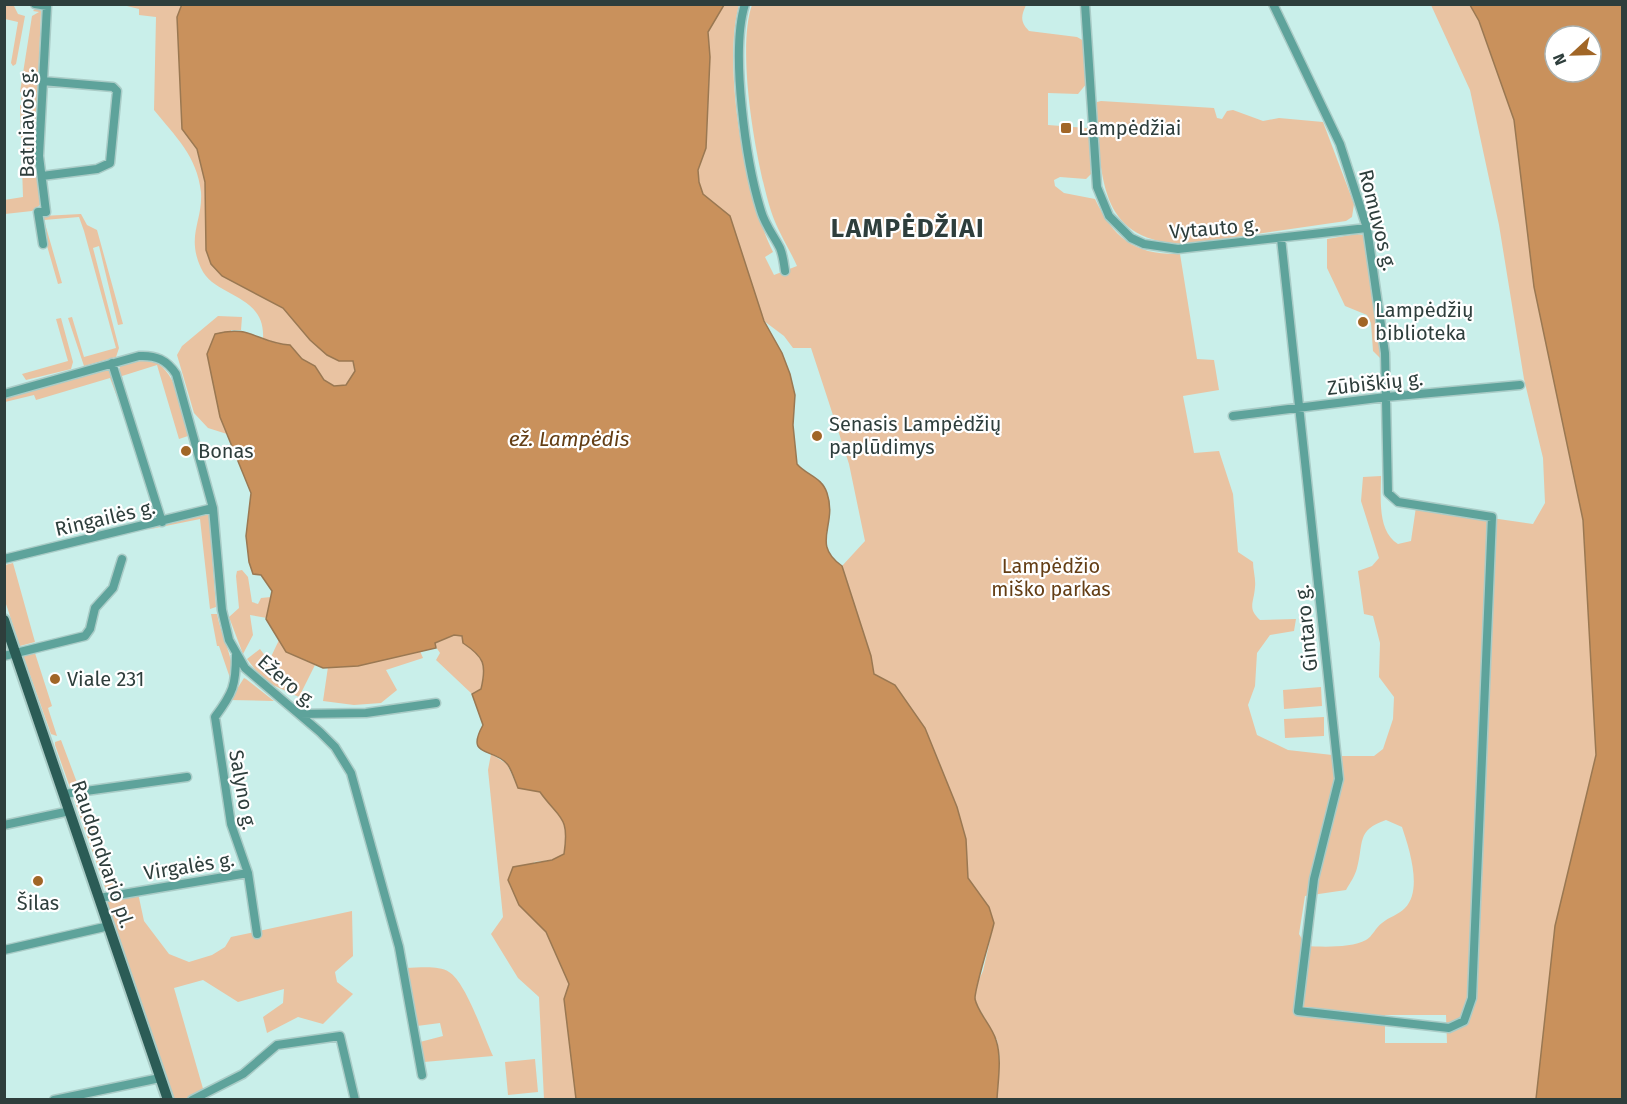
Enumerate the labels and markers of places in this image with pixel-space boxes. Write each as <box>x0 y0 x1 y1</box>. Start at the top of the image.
place label: Lampėdžiai <box>1078 116 1181 140</box>
marker: Lampėdžiai <box>1059 121 1073 135</box>
place label: Lampėdžių biblioteka <box>1375 298 1474 345</box>
marker: Lampėdžių biblioteka <box>1356 315 1370 329</box>
place label: Senasis Lampėdžių paplūdimys <box>829 412 1001 459</box>
marker: Senasis Lampėdžių paplūdimys <box>810 429 824 443</box>
place label: Bonas <box>198 439 254 463</box>
marker: Bonas <box>179 444 193 458</box>
place label: Viale 231 <box>67 667 144 691</box>
marker: Viale 231 <box>48 672 62 686</box>
marker: Šilas <box>31 874 45 888</box>
place label: Šilas <box>17 891 59 915</box>

